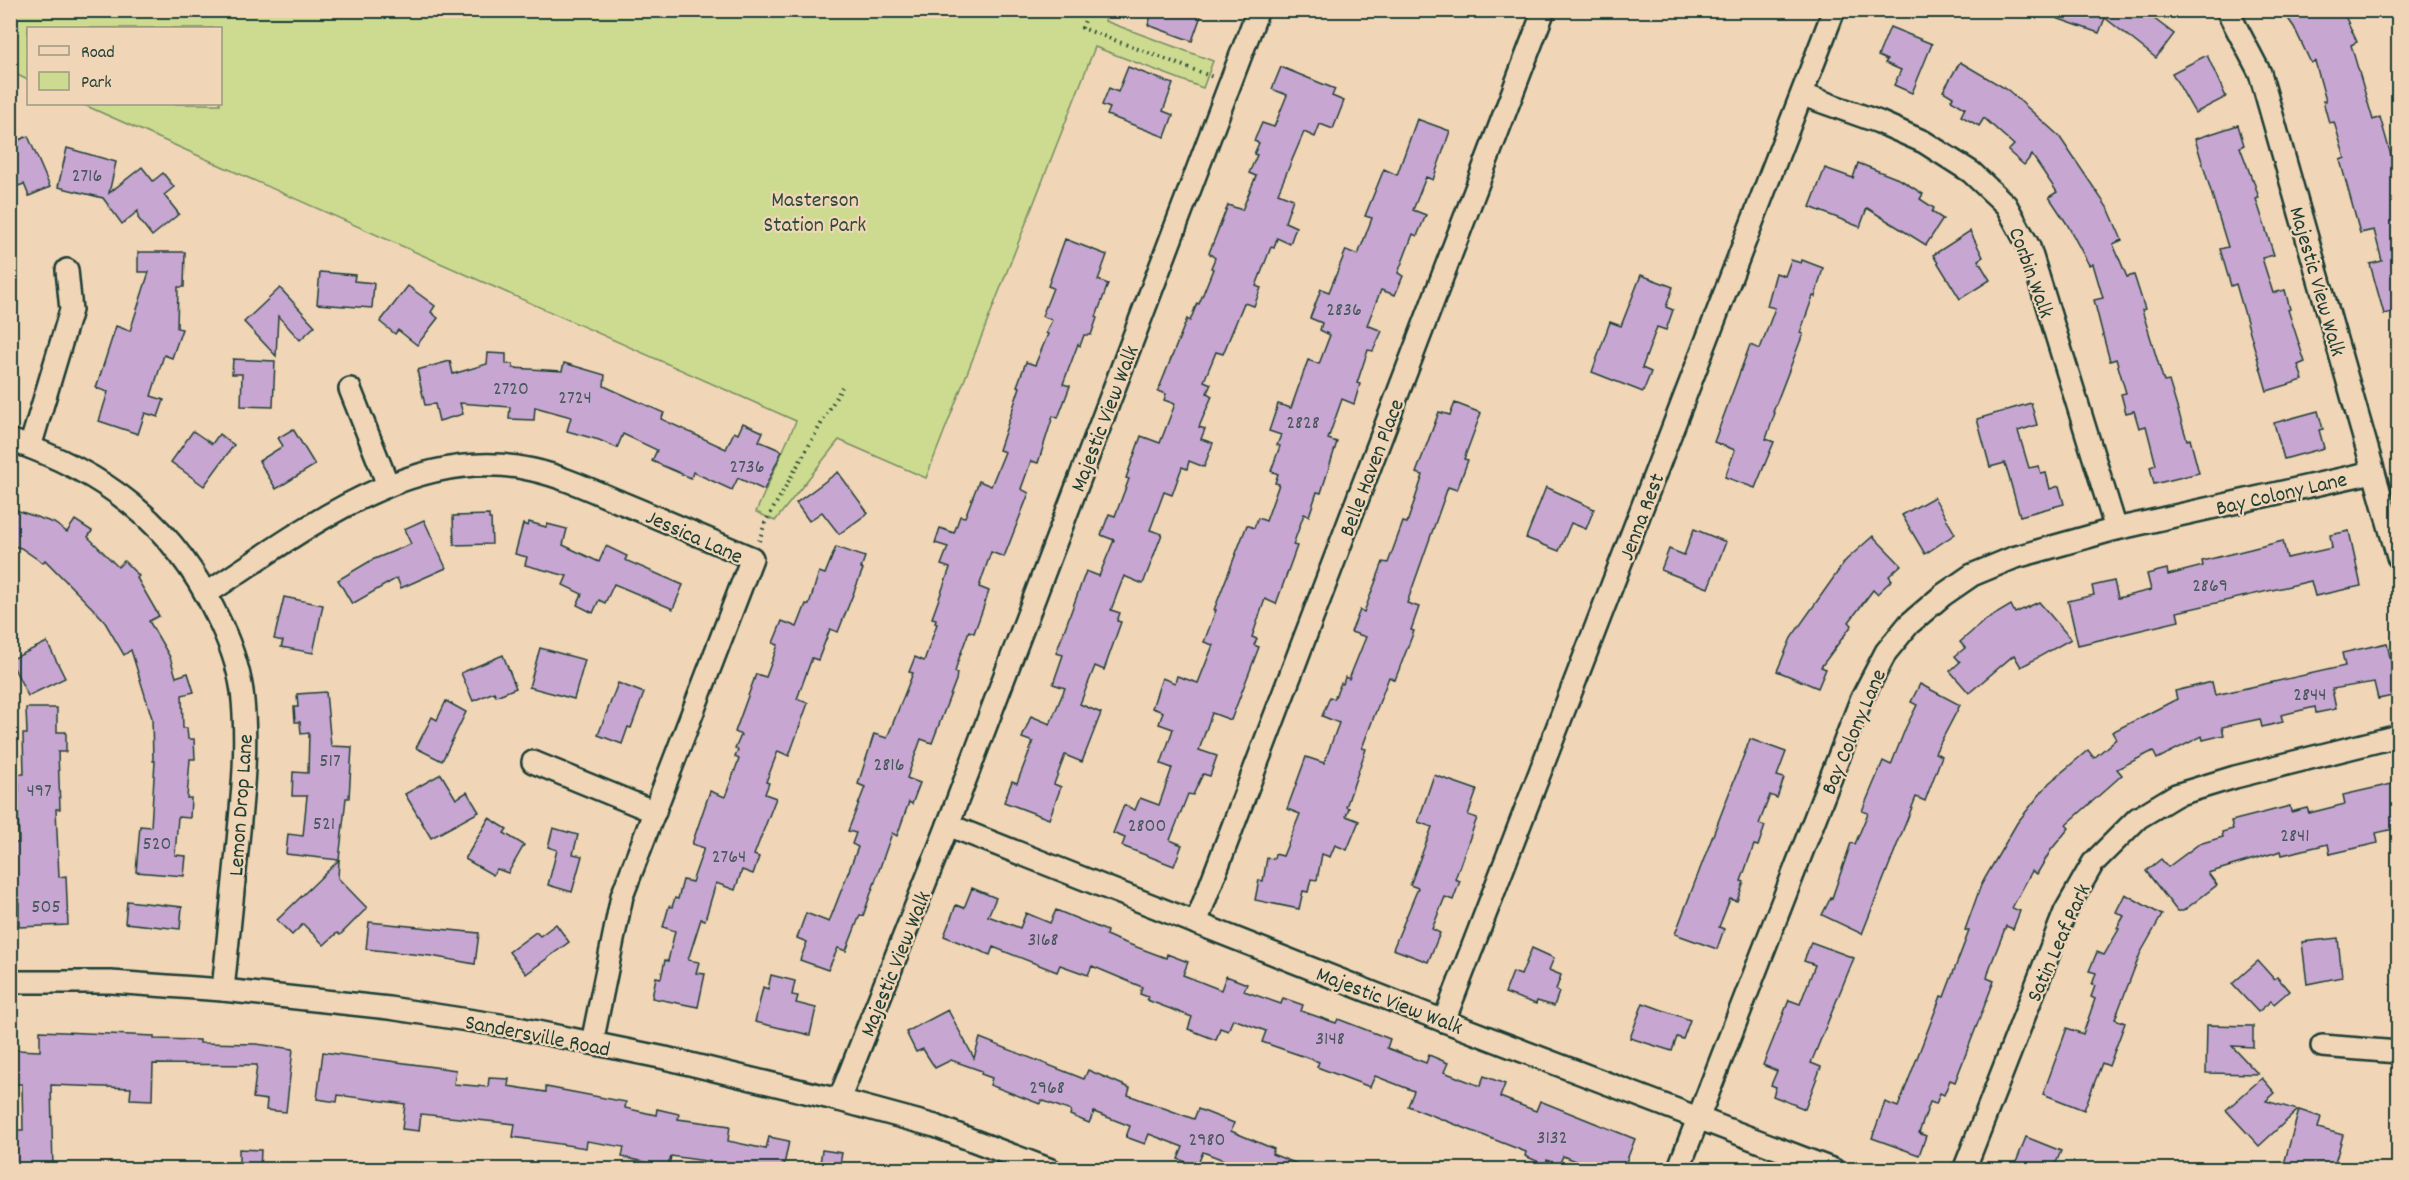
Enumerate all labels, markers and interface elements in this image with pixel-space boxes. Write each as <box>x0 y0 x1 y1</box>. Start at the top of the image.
legend <box>27 27 222 105</box>
text: Road <box>81 41 115 66</box>
text: Park <box>81 71 112 96</box>
house number: 2716 <box>72 163 102 191</box>
park label: Masterson Station Park <box>764 186 866 242</box>
street label: Majestic View Walk <box>2279 203 2352 361</box>
street label: Corbin Walk <box>1999 223 2060 323</box>
house number: 2836 <box>1326 297 1362 325</box>
street label: Majestic View Walk <box>1064 342 1148 497</box>
house number: 2720 <box>493 376 529 404</box>
house number: 2724 <box>558 385 592 413</box>
street label: Belle Haven Place <box>1333 395 1414 542</box>
house number: 2828 <box>1286 410 1320 438</box>
house number: 2736 <box>729 454 765 482</box>
street label: Bay Colony Lane <box>2213 465 2350 526</box>
street label: Jenna Rest <box>1612 469 1674 565</box>
street label: Jessica Lane <box>640 503 747 573</box>
house number: 2869 <box>2192 573 2228 601</box>
street label: Bay Colony Lane <box>1815 665 1896 800</box>
house number: 2844 <box>2293 682 2327 710</box>
street label: Lemon Drop Lane <box>222 733 263 877</box>
house number: 517 <box>319 748 341 776</box>
house number: 2816 <box>874 752 904 780</box>
house number: 497 <box>26 778 52 806</box>
house number: 521 <box>313 811 335 839</box>
house number: 2800 <box>1128 813 1166 841</box>
house number: 2841 <box>2280 823 2310 851</box>
house number: 520 <box>143 831 171 859</box>
house number: 2764 <box>712 844 746 872</box>
street label: Satin Leaf Park <box>2020 879 2100 1008</box>
street label: Majestic View Walk <box>854 887 941 1042</box>
house number: 505 <box>31 894 61 922</box>
house number: 3168 <box>1027 927 1059 955</box>
street label: Majestic View Walk <box>1311 960 1466 1044</box>
street label: Sandersville Road <box>462 1008 613 1067</box>
house number: 3148 <box>1315 1026 1345 1054</box>
house number: 2968 <box>1029 1075 1065 1103</box>
house number: 3132 <box>1537 1125 1567 1153</box>
house number: 2980 <box>1189 1127 1225 1155</box>

